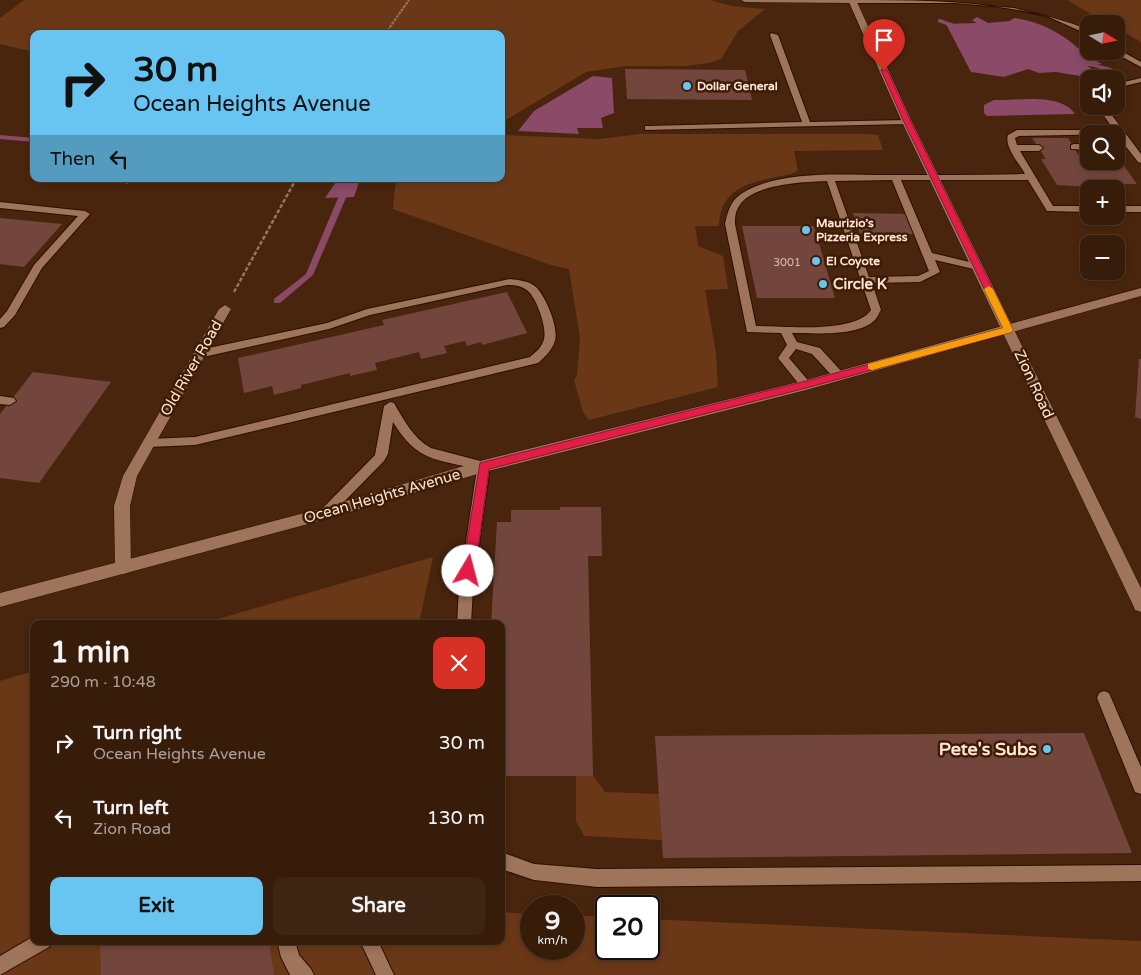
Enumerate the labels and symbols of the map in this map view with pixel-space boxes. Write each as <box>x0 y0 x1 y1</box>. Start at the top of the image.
north arrow <box>1080 15 1125 60</box>
pin <box>863 19 905 70</box>
place label: Dollar General <box>697 79 778 93</box>
marker: Dollar General <box>681 80 693 92</box>
place label: Maurizio’s Pizzeria Express <box>816 216 908 245</box>
marker: Maurizio’s Pizzeria Express <box>800 224 812 236</box>
place label: El Coyote <box>826 254 880 269</box>
marker: El Coyote <box>810 255 822 267</box>
house number: 3001 <box>773 256 801 269</box>
place label: Circle K <box>833 275 887 293</box>
marker: Circle K <box>817 278 829 290</box>
street label: Old River Road <box>156 317 226 419</box>
street label: Zion Road <box>1010 347 1058 421</box>
street label: Ocean Heights Avenue <box>302 465 462 527</box>
position arrow <box>441 544 493 596</box>
place label: Pete's Subs <box>939 738 1037 760</box>
marker: Pete's Subs <box>1041 743 1053 755</box>
speed limit sign: 20 <box>595 895 660 960</box>

